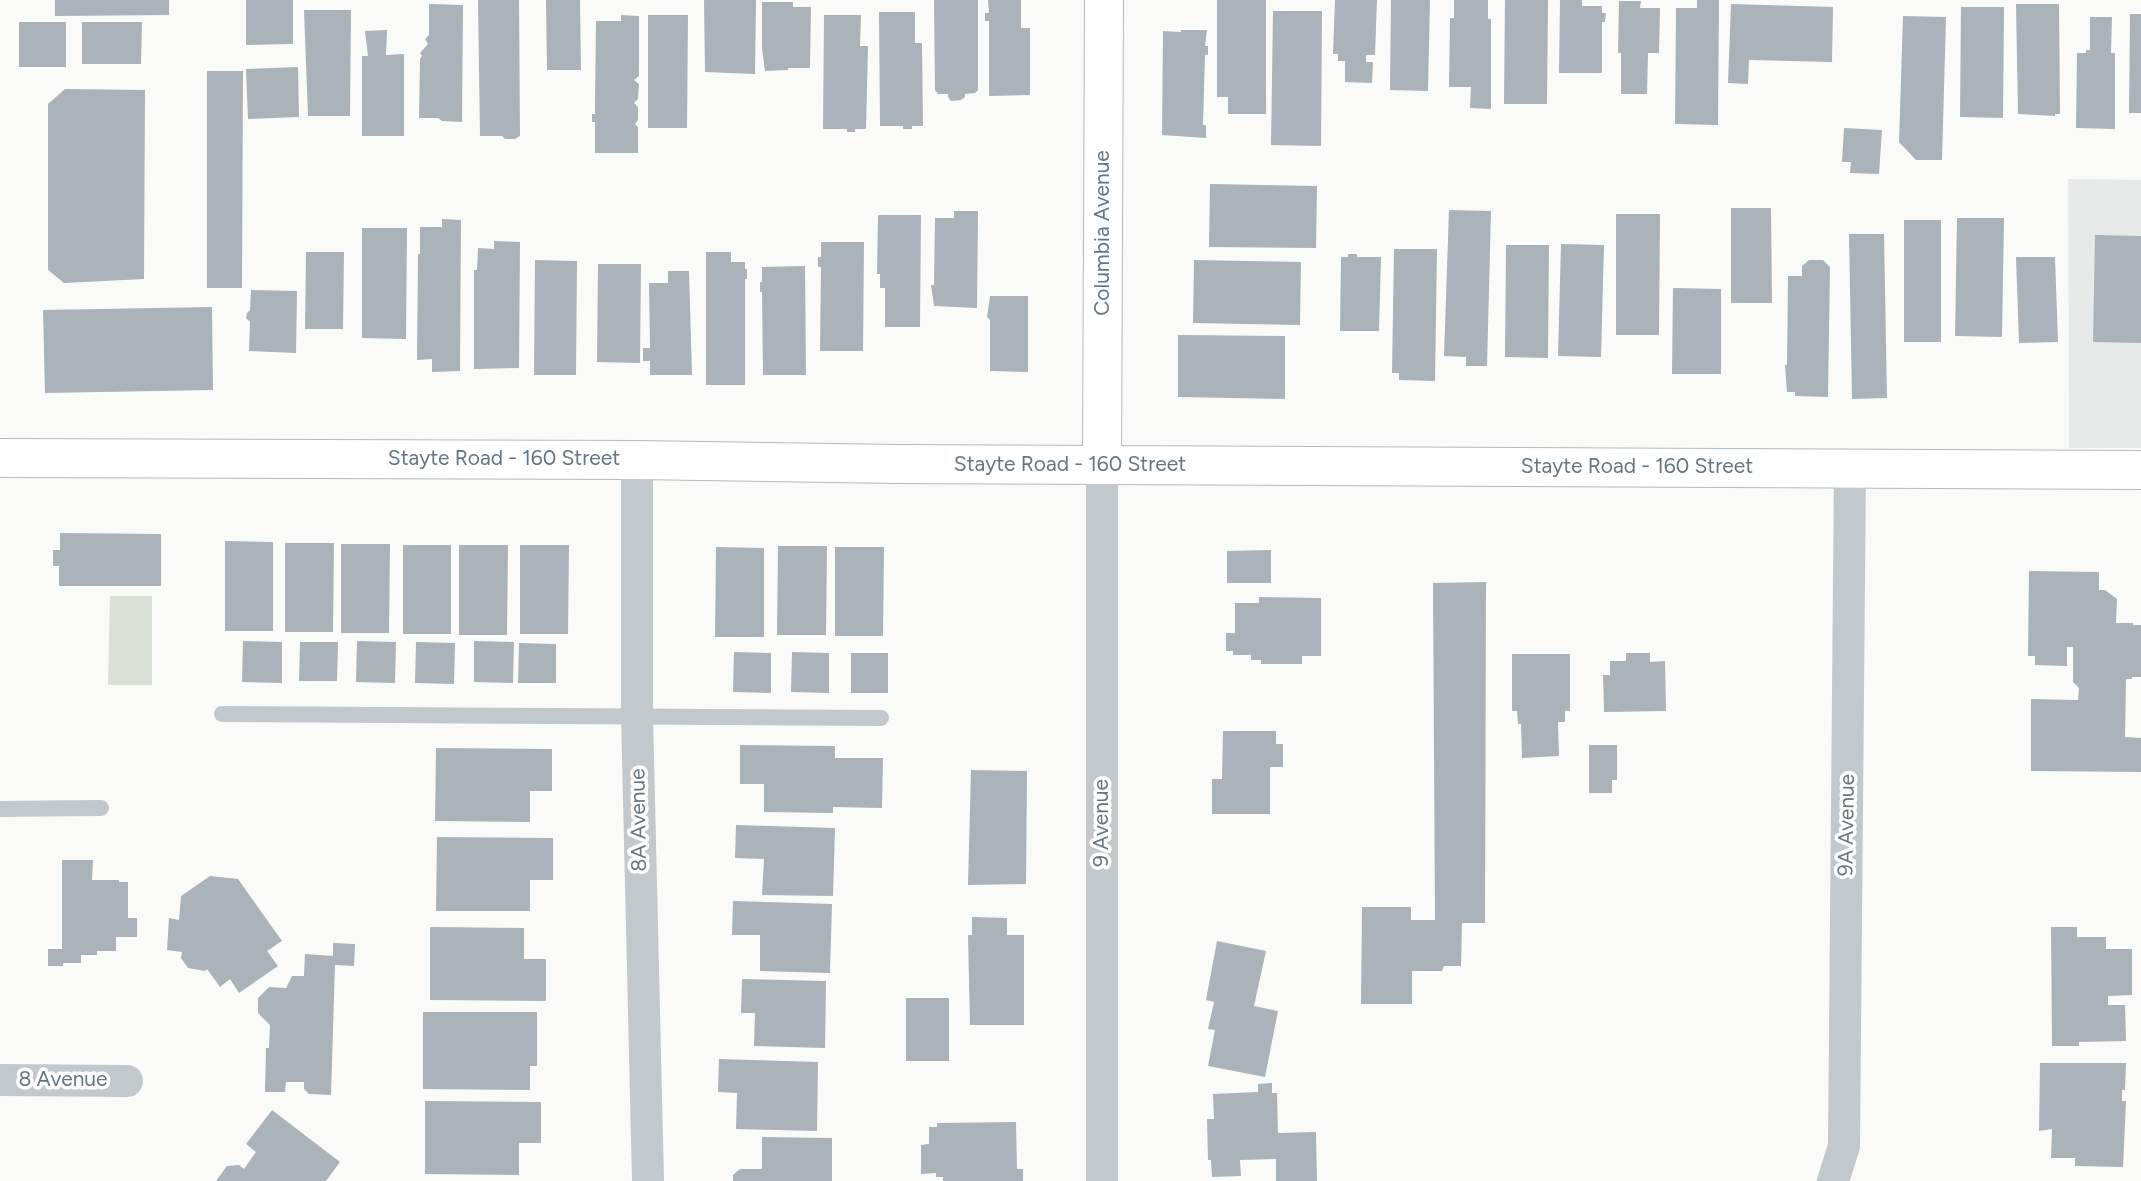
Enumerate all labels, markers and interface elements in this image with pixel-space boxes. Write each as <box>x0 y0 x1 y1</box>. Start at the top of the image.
street label: Columbia Avenue <box>1090 150 1116 316</box>
street label: Stayte Road - 160 Street <box>388 446 620 472</box>
street label: Stayte Road - 160 Street <box>954 452 1186 478</box>
street label: Stayte Road - 160 Street <box>1521 454 1753 480</box>
street label: 8A Avenue <box>626 768 652 872</box>
street label: 9A Avenue <box>1834 774 1860 876</box>
street label: 9 Avenue <box>1089 779 1115 867</box>
street label: 8 Avenue <box>18 1067 108 1093</box>

